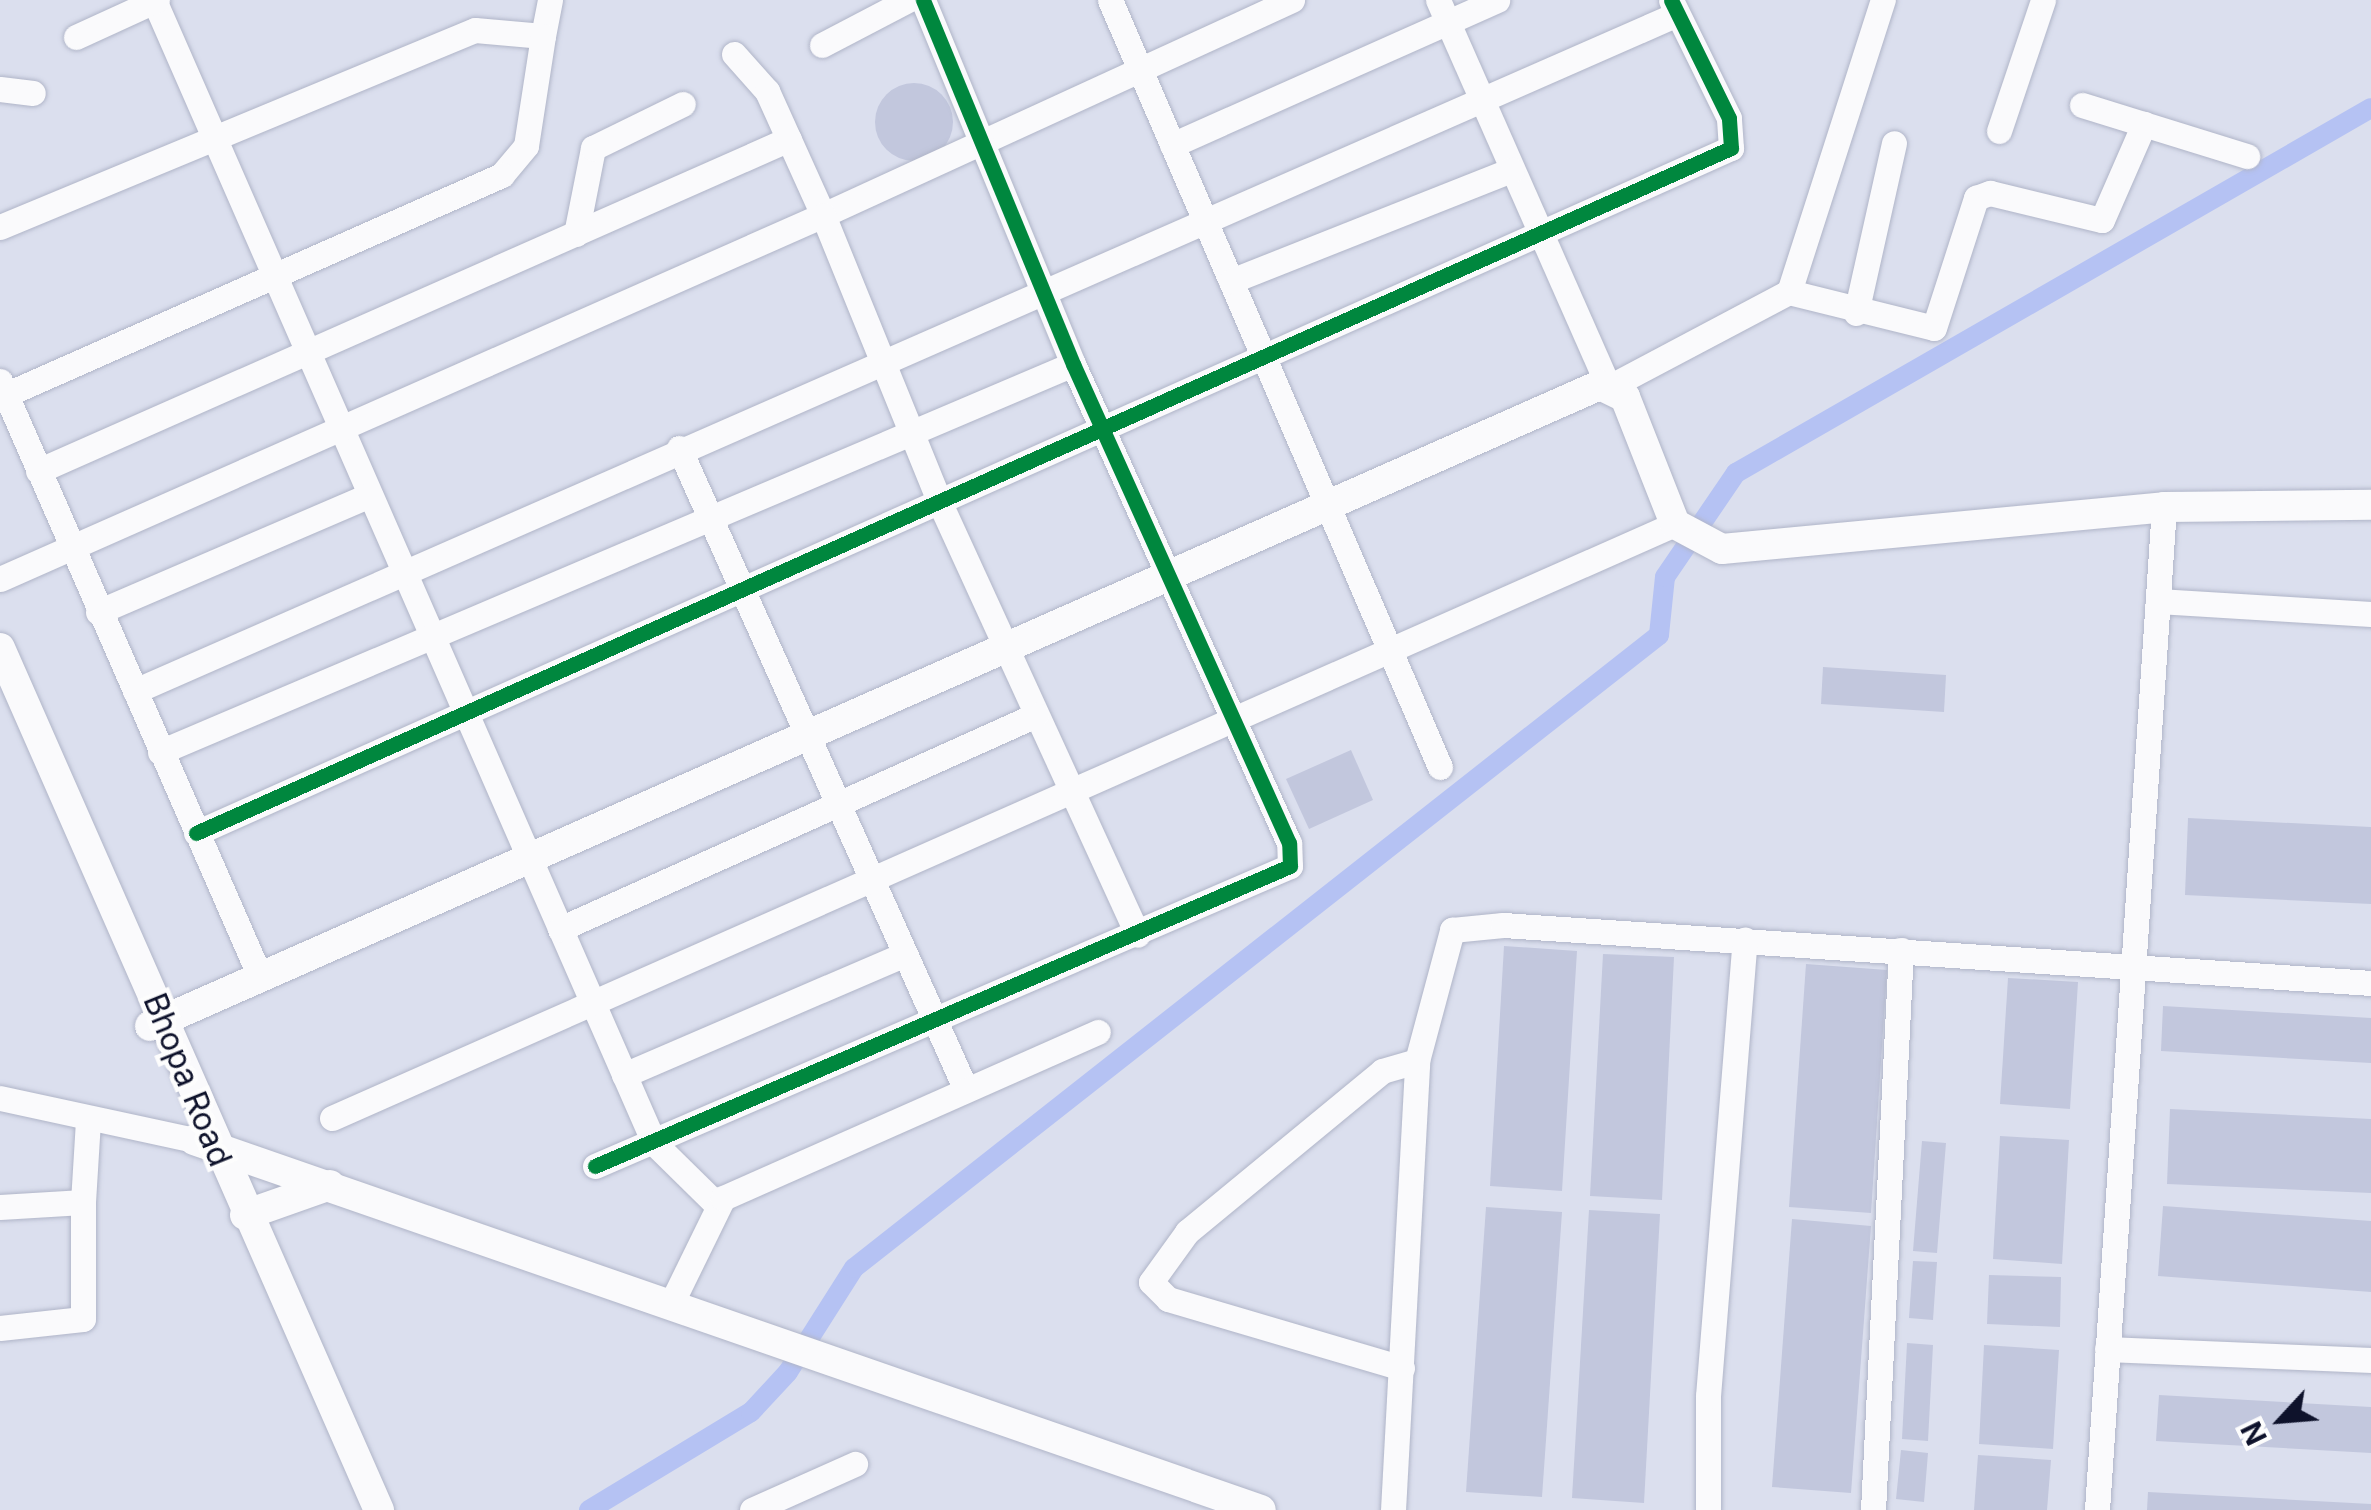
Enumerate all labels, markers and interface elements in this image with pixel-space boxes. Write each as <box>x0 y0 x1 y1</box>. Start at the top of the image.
street label: Bhopa Road <box>135 988 239 1172</box>
north arrow <box>2231 1370 2331 1470</box>
text: N <box>2234 1416 2274 1450</box>

